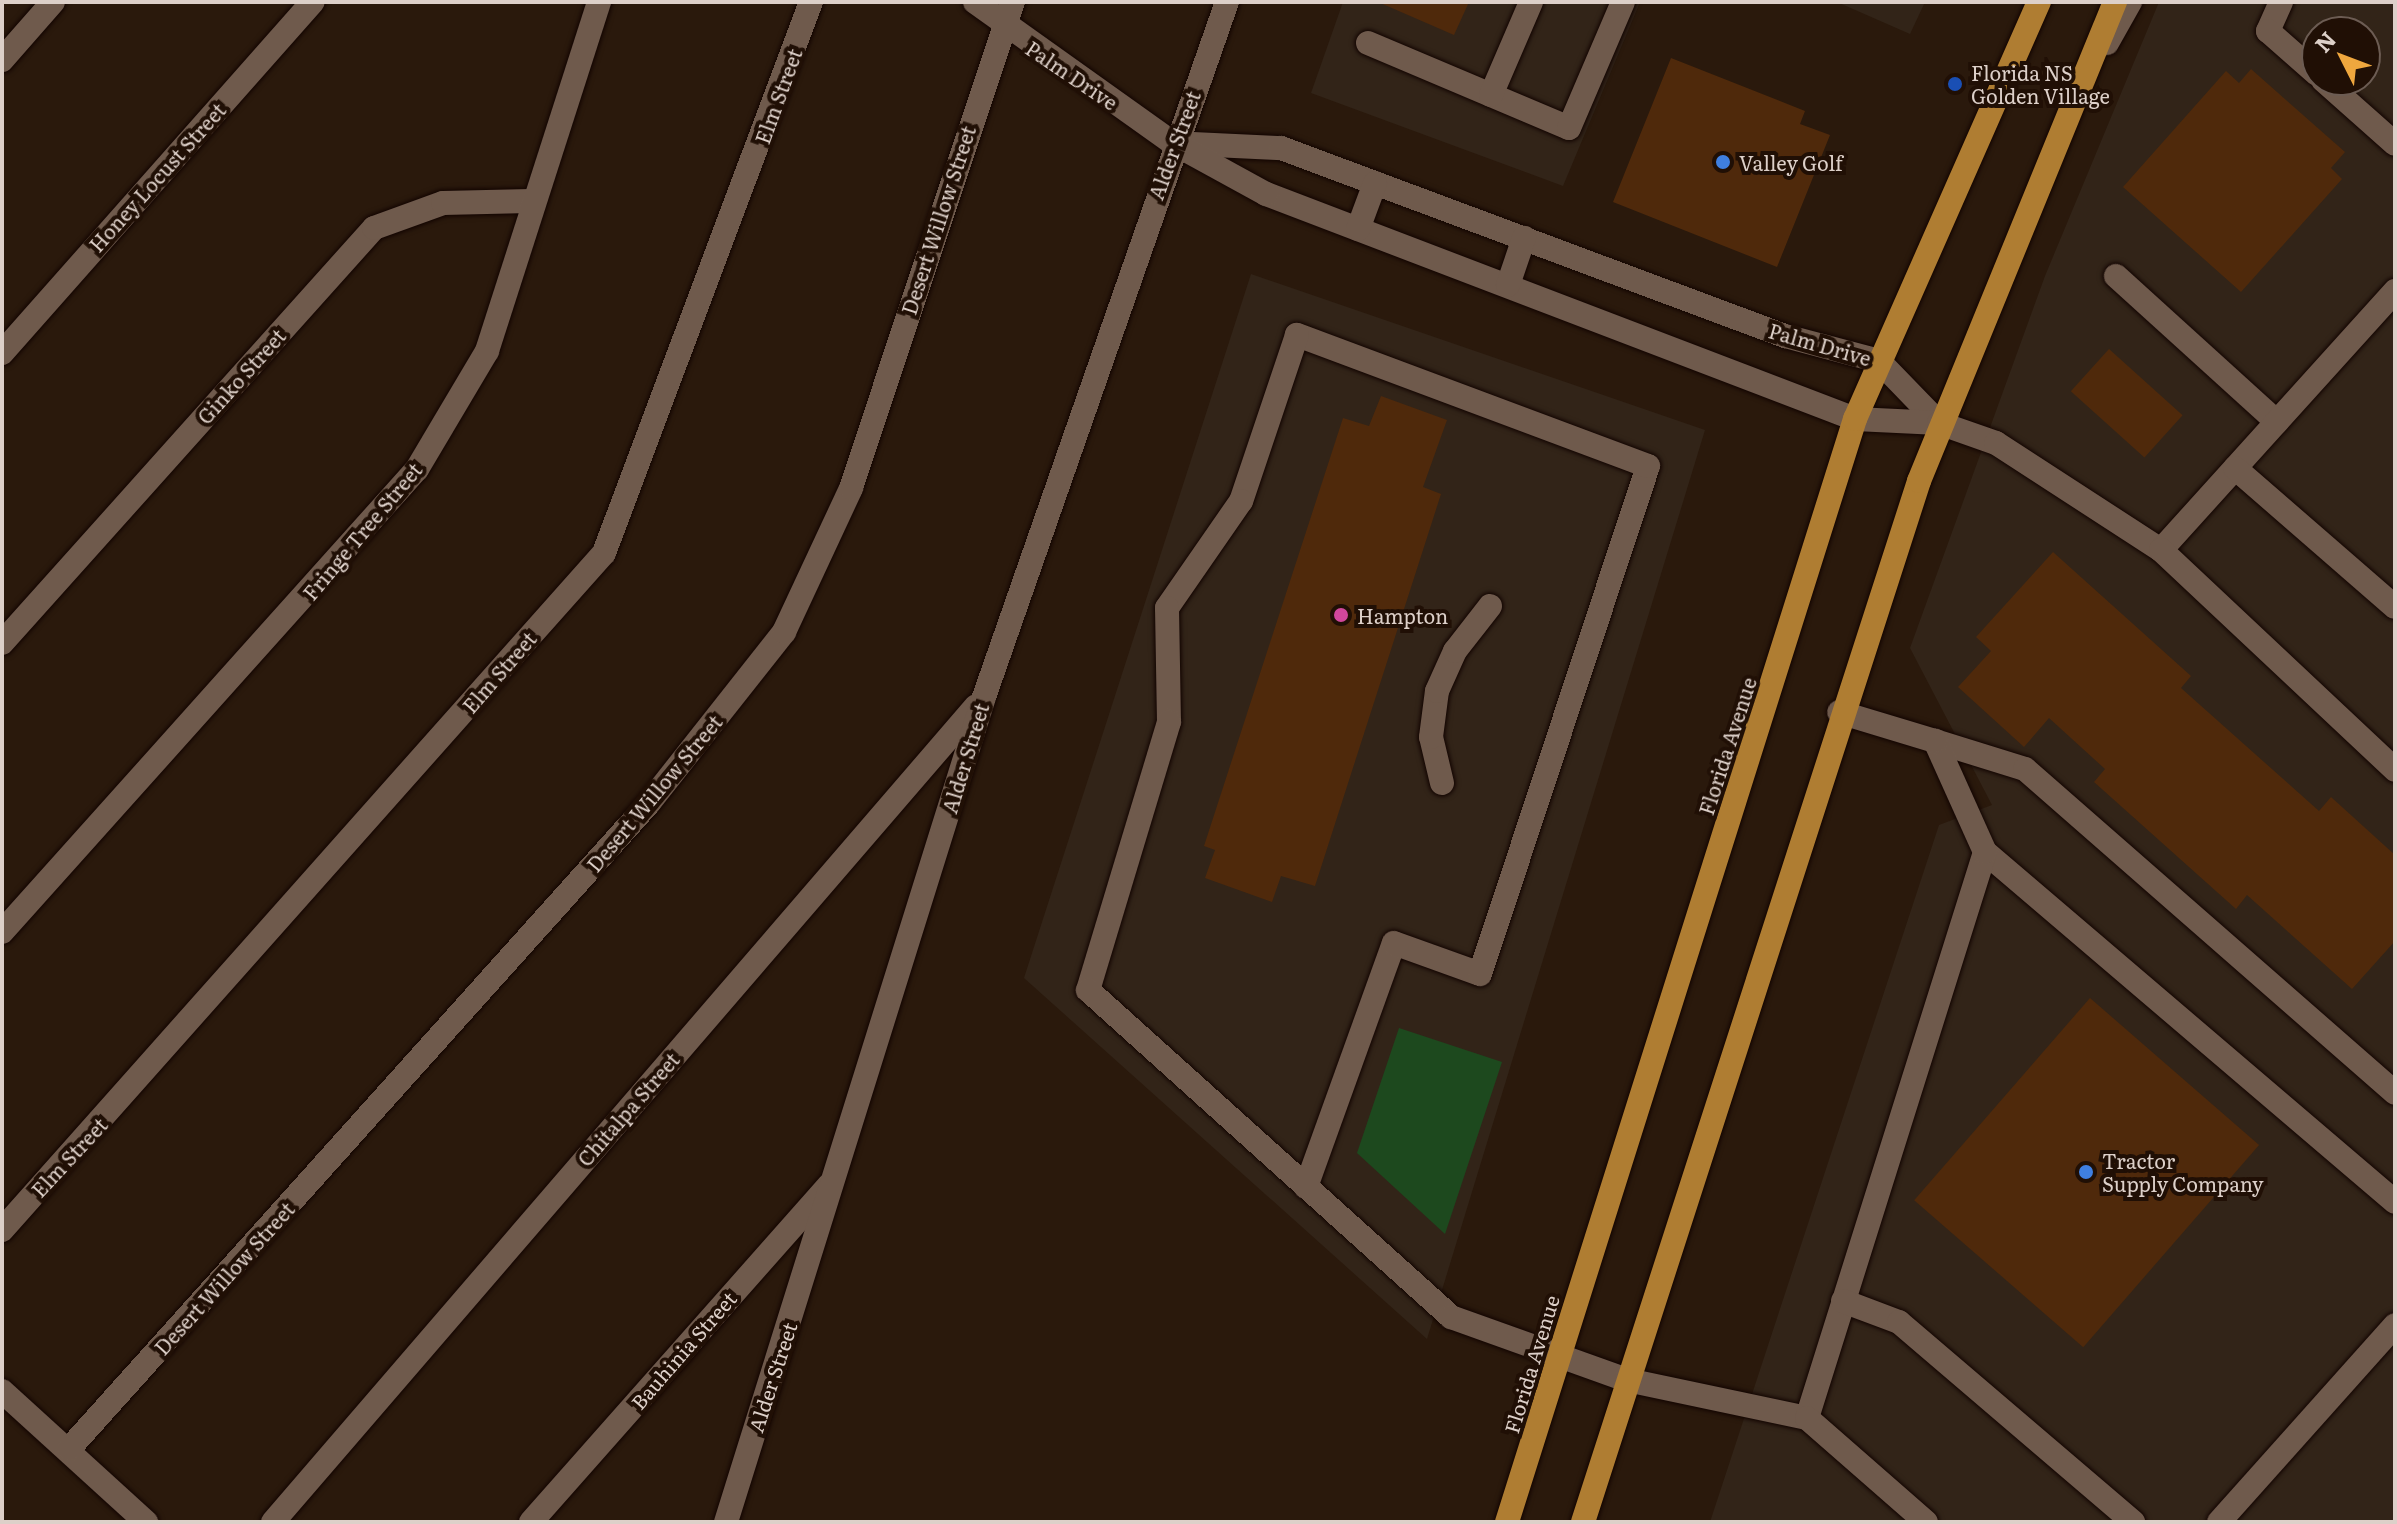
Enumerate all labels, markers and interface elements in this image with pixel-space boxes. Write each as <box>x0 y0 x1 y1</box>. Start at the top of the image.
north arrow <box>2301 16 2381 96</box>
text: N <box>2306 23 2343 59</box>
street label: Palm Drive <box>1022 36 1122 114</box>
street label: Elm Street <box>750 45 806 147</box>
place label: Florida NS Golden Village <box>1971 60 2110 107</box>
marker: Florida NS Golden Village <box>1946 75 1964 93</box>
street label: Alder Street <box>1143 87 1205 203</box>
street label: Honey Locust Street <box>84 98 230 256</box>
street label: Desert Willow Street <box>896 122 980 318</box>
place label: Valley Golf <box>1739 150 1843 174</box>
marker: Valley Golf <box>1714 153 1732 171</box>
street label: Palm Drive <box>1766 318 1874 370</box>
street label: Ginko Street <box>192 323 290 429</box>
street label: Fringe Tree Street <box>298 457 426 605</box>
place label: Hampton <box>1357 603 1448 627</box>
marker: Hampton <box>1332 606 1350 624</box>
street label: Elm Street <box>457 626 541 718</box>
street label: Florida Avenue <box>1693 674 1761 818</box>
street label: Alder Street <box>937 700 993 816</box>
street label: Desert Willow Street <box>581 710 727 876</box>
street label: Chitalpa Street <box>572 1047 684 1171</box>
street label: Elm Street <box>26 1112 112 1202</box>
place label: Tractor Supply Company <box>2102 1148 2263 1195</box>
marker: Tractor Supply Company <box>2077 1163 2095 1181</box>
street label: Desert Willow Street <box>149 1197 299 1359</box>
street label: Bauhinia Street <box>625 1286 741 1414</box>
street label: Florida Avenue <box>1499 1292 1563 1436</box>
street label: Alder Street <box>743 1319 801 1435</box>

